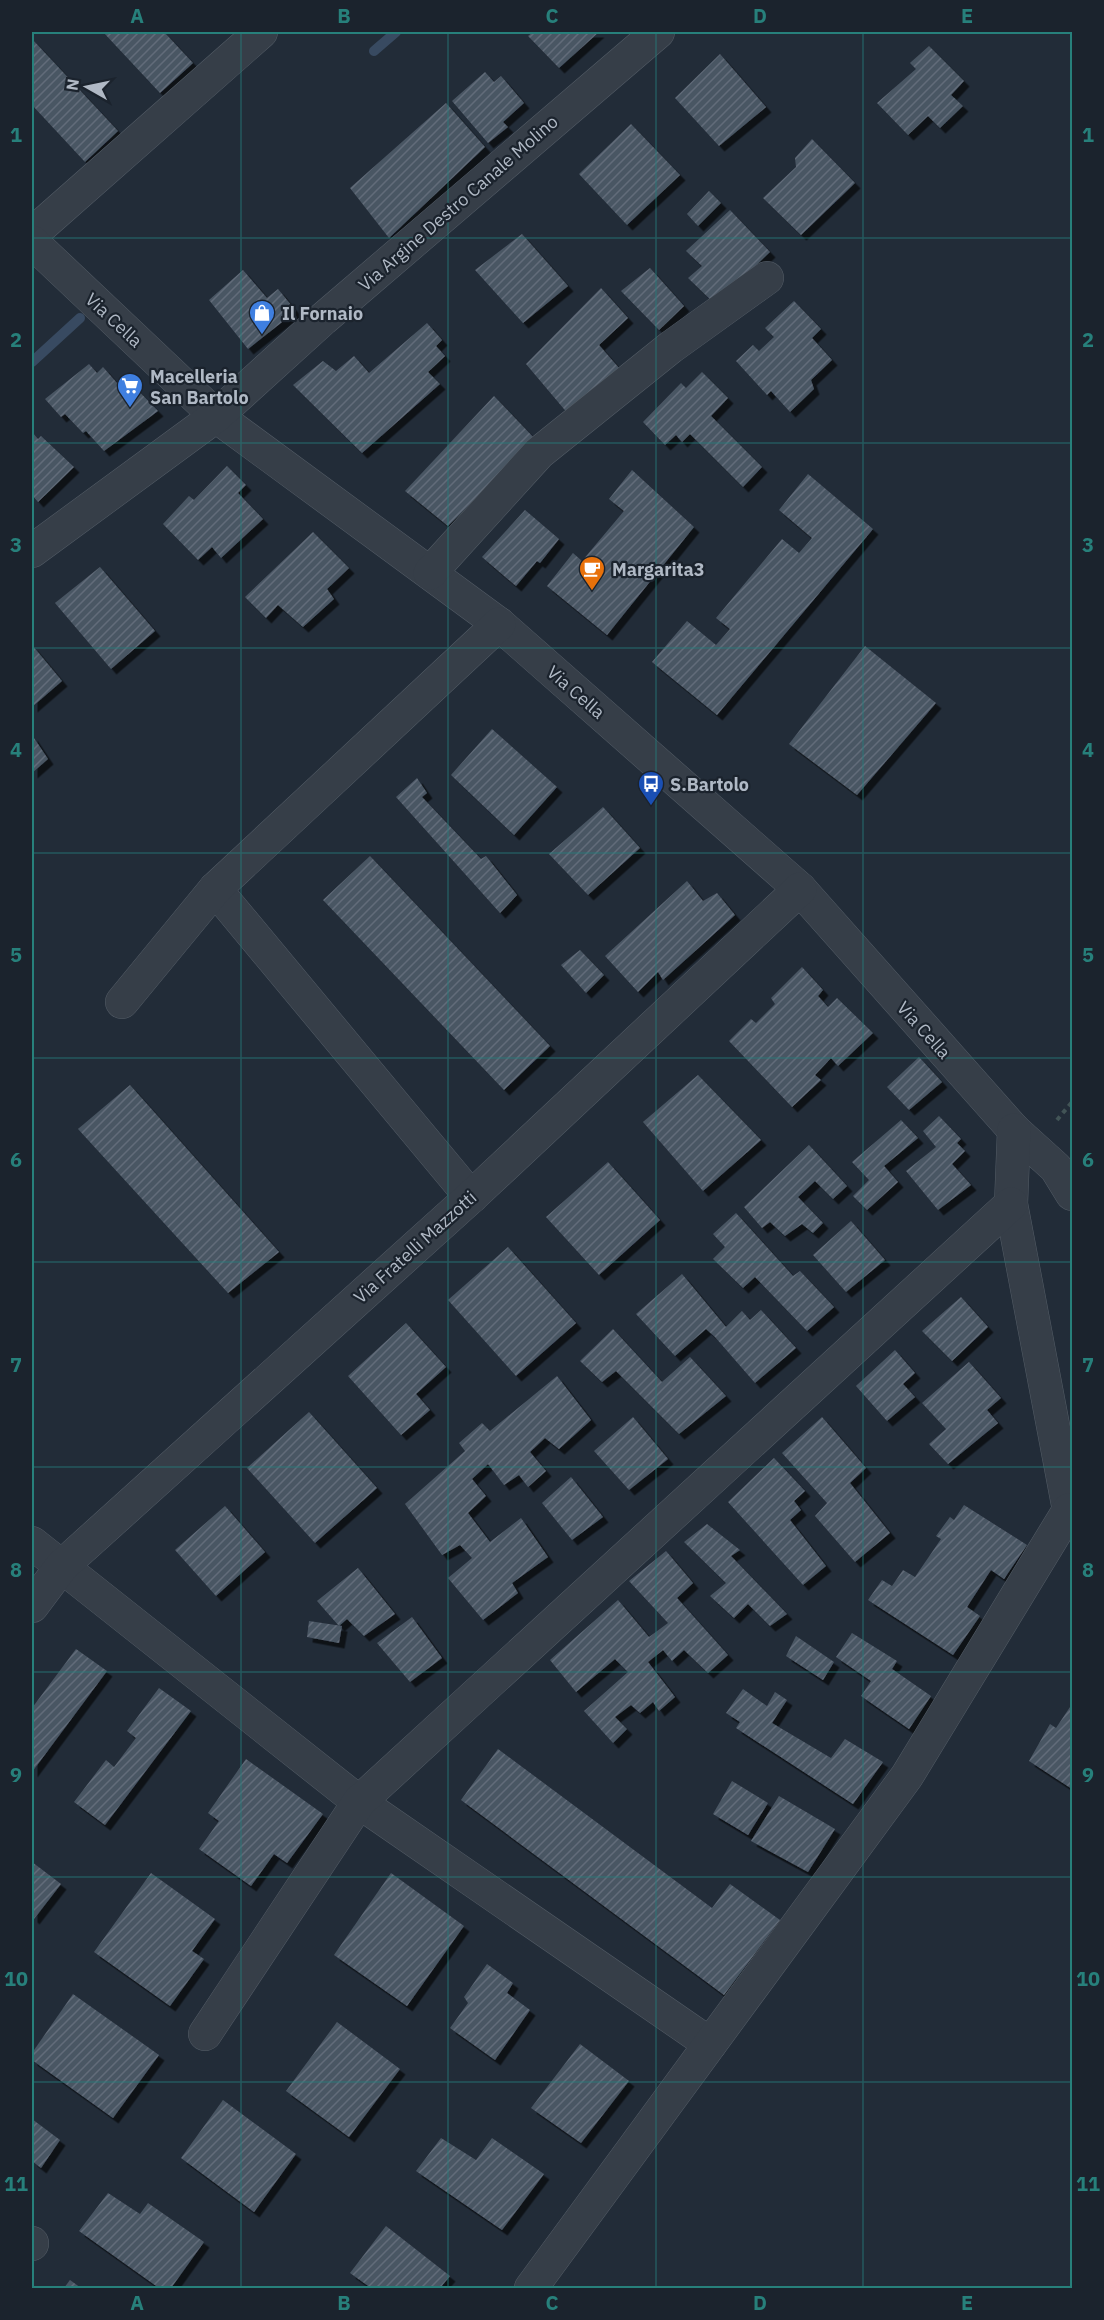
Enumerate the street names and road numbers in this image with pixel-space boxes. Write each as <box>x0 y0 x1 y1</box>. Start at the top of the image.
street label: Via Argine Destro Canale Molino <box>353 110 563 296</box>
street label: Via Cella <box>81 288 148 352</box>
street label: Via Cella <box>542 660 610 724</box>
street label: Via Cella <box>892 996 956 1064</box>
street label: Via Fratelli Mazzotti <box>349 1186 481 1308</box>

